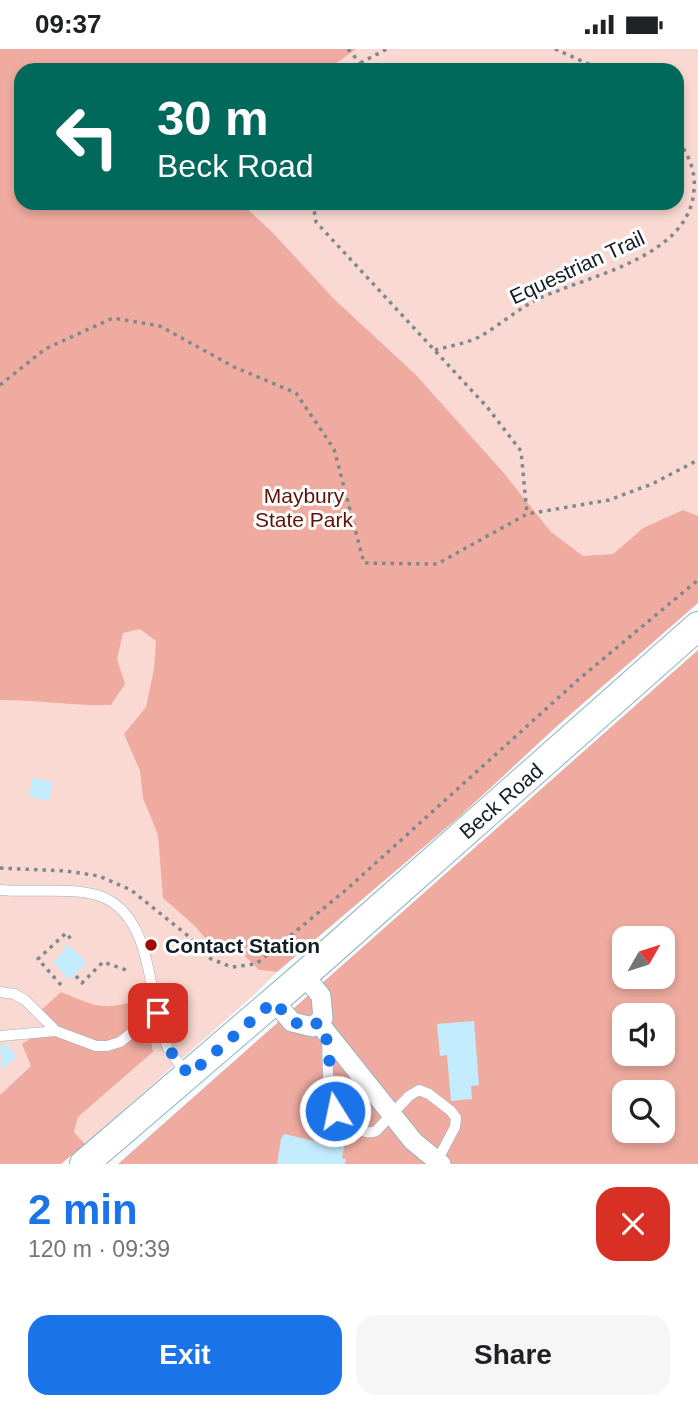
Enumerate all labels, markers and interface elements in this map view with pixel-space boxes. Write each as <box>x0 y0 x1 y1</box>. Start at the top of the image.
text: 09:37 <box>35 9 102 39</box>
icon: left <box>42 91 133 182</box>
text: 30 m <box>157 91 269 145</box>
text: Beck Road <box>157 148 314 184</box>
street label: Equestrian Trail <box>506 226 648 308</box>
park label: Maybury State Park <box>255 484 354 531</box>
street label: Beck Road <box>455 759 547 843</box>
north arrow <box>612 926 676 989</box>
map controls <box>612 926 675 1143</box>
place label: Contact Station <box>165 934 320 957</box>
marker: Contact Station <box>143 937 159 953</box>
pin <box>128 983 188 1043</box>
icon: arrive <box>139 994 177 1032</box>
button: sound <box>612 1003 675 1066</box>
position arrow <box>298 1074 372 1148</box>
button: search <box>612 1080 675 1143</box>
text: 2 min <box>28 1186 138 1233</box>
button: close <box>596 1187 670 1261</box>
text: 120 m · 09:39 <box>28 1236 170 1262</box>
button: Exit <box>28 1315 342 1395</box>
button: Share <box>356 1315 670 1395</box>

